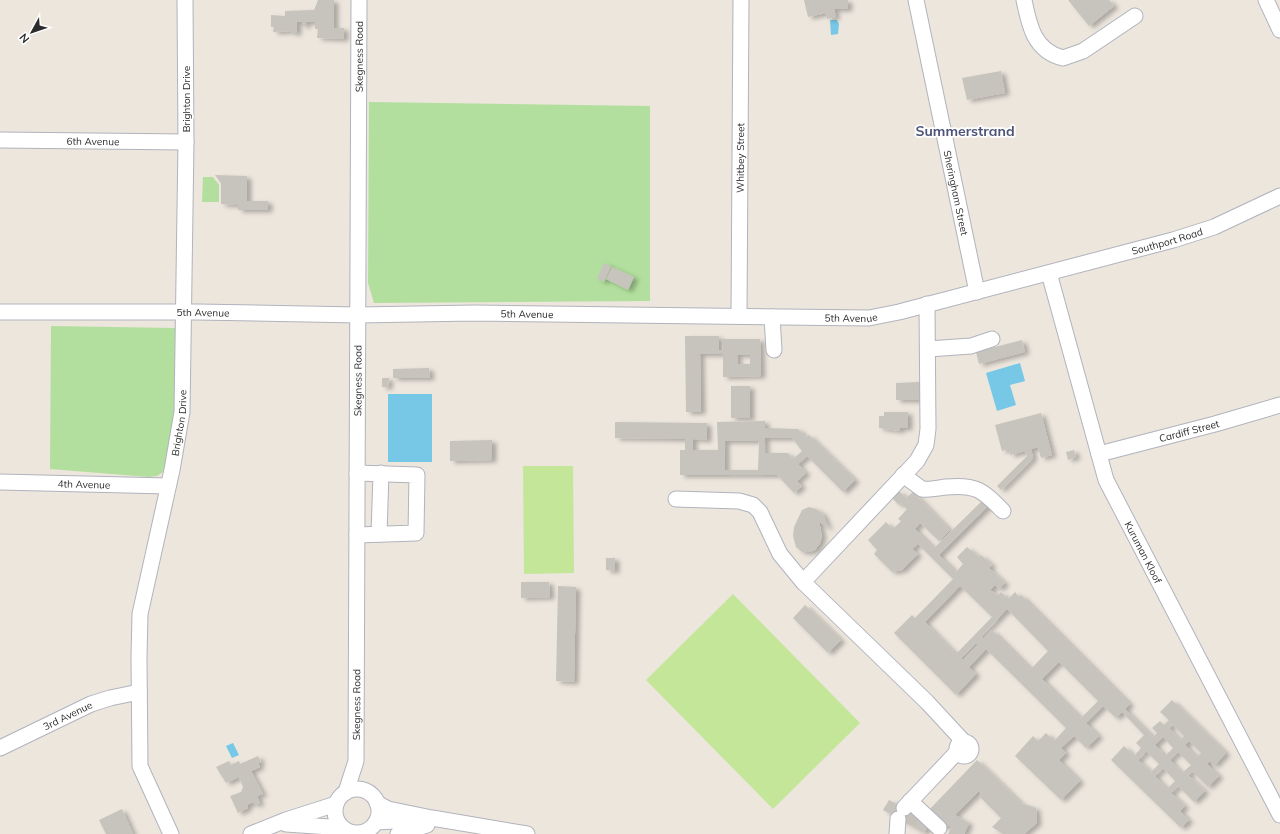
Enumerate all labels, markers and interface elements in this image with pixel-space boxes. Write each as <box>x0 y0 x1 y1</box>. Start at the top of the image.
north arrow <box>12 12 52 52</box>
street label: Skegness Road <box>352 21 365 92</box>
text: N <box>16 31 32 46</box>
street label: Brighton Drive <box>180 66 193 132</box>
district label: Summerstrand <box>915 122 1015 140</box>
street label: Whitbey Street <box>733 123 747 193</box>
street label: 6th Avenue <box>66 134 120 148</box>
street label: Sheringham Street <box>941 149 972 237</box>
street label: Southport Road <box>1130 225 1204 257</box>
street label: 5th Avenue <box>177 305 230 319</box>
street label: 5th Avenue <box>500 307 553 321</box>
street label: 5th Avenue <box>824 310 878 325</box>
street label: Skegness Road <box>351 345 364 416</box>
street label: Brighton Drive <box>168 390 189 457</box>
street label: Cardiff Street <box>1158 417 1221 445</box>
street label: 4th Avenue <box>57 477 111 491</box>
street label: Kuruman Kloof <box>1122 519 1165 586</box>
street label: Skegness Road <box>350 669 363 740</box>
street label: 3rd Avenue <box>41 698 94 733</box>

